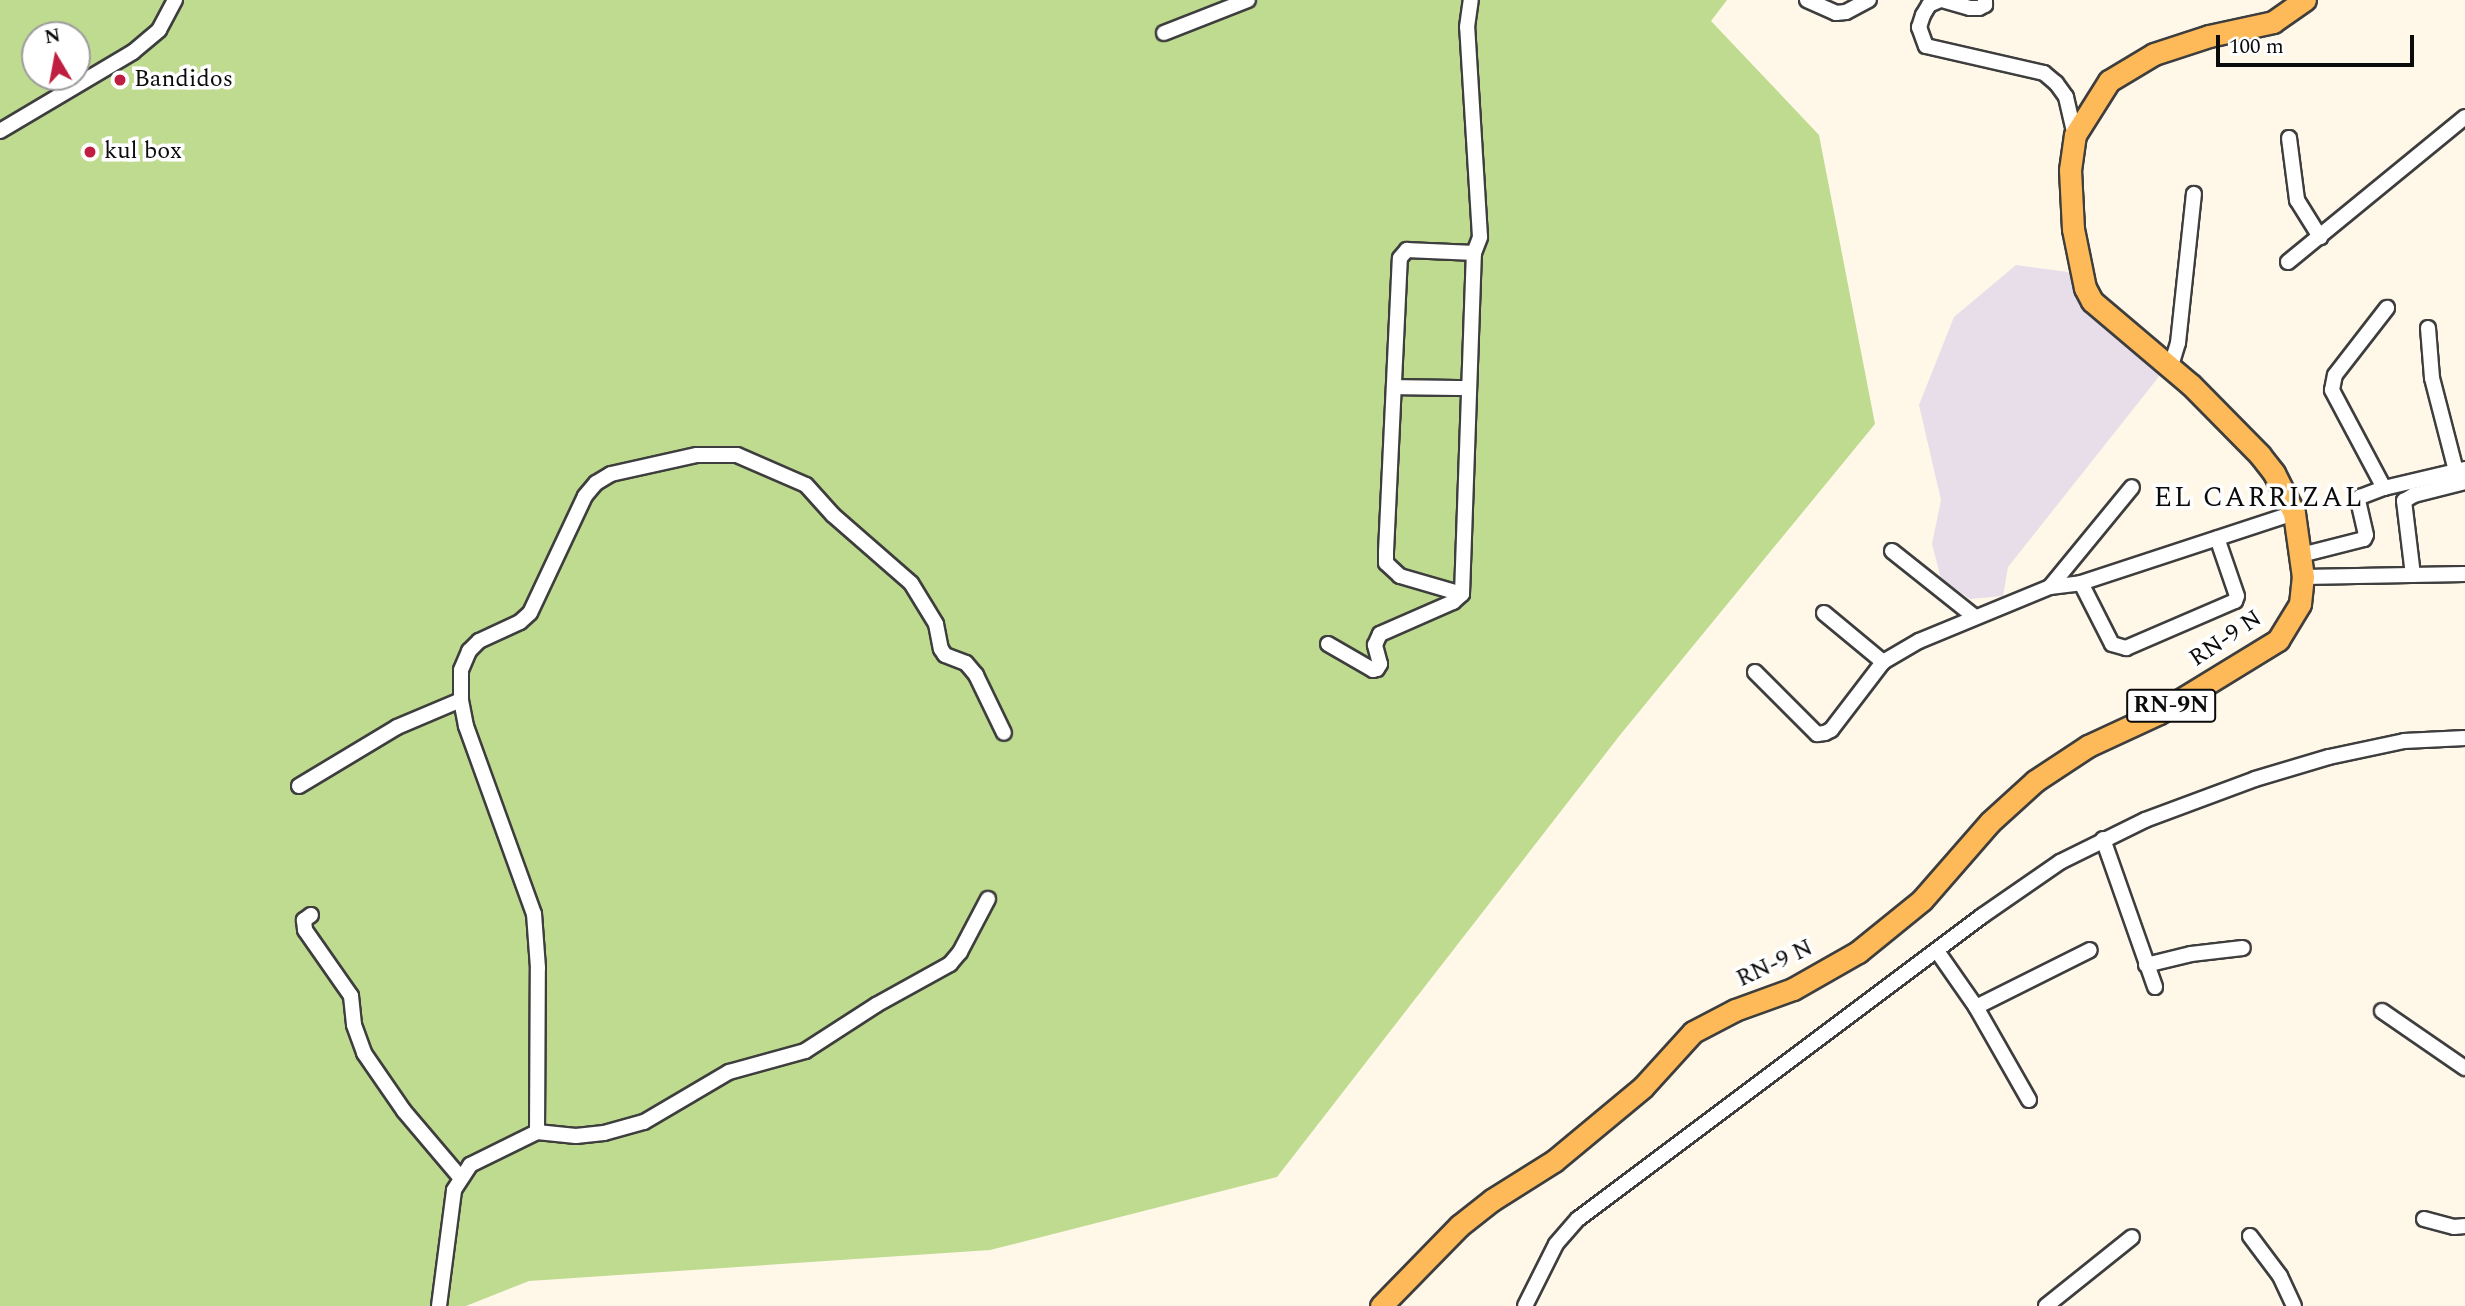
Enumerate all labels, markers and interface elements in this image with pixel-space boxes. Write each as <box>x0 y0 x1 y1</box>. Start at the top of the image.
north arrow <box>21 21 91 91</box>
text: N <box>42 21 63 52</box>
scale bar <box>2220 21 2418 65</box>
text: 100 m <box>2229 31 2284 63</box>
place label: Bandidos <box>134 66 233 94</box>
marker: Bandidos <box>112 72 128 88</box>
place label: kul box <box>104 138 182 166</box>
marker: kul box <box>82 144 98 160</box>
district label: EL CARRIZAL <box>2155 481 2363 515</box>
street label: RN-9 N <box>2184 604 2268 674</box>
road number: RN-9N <box>2126 686 2216 726</box>
street label: RN-9 N <box>1732 934 1818 994</box>

